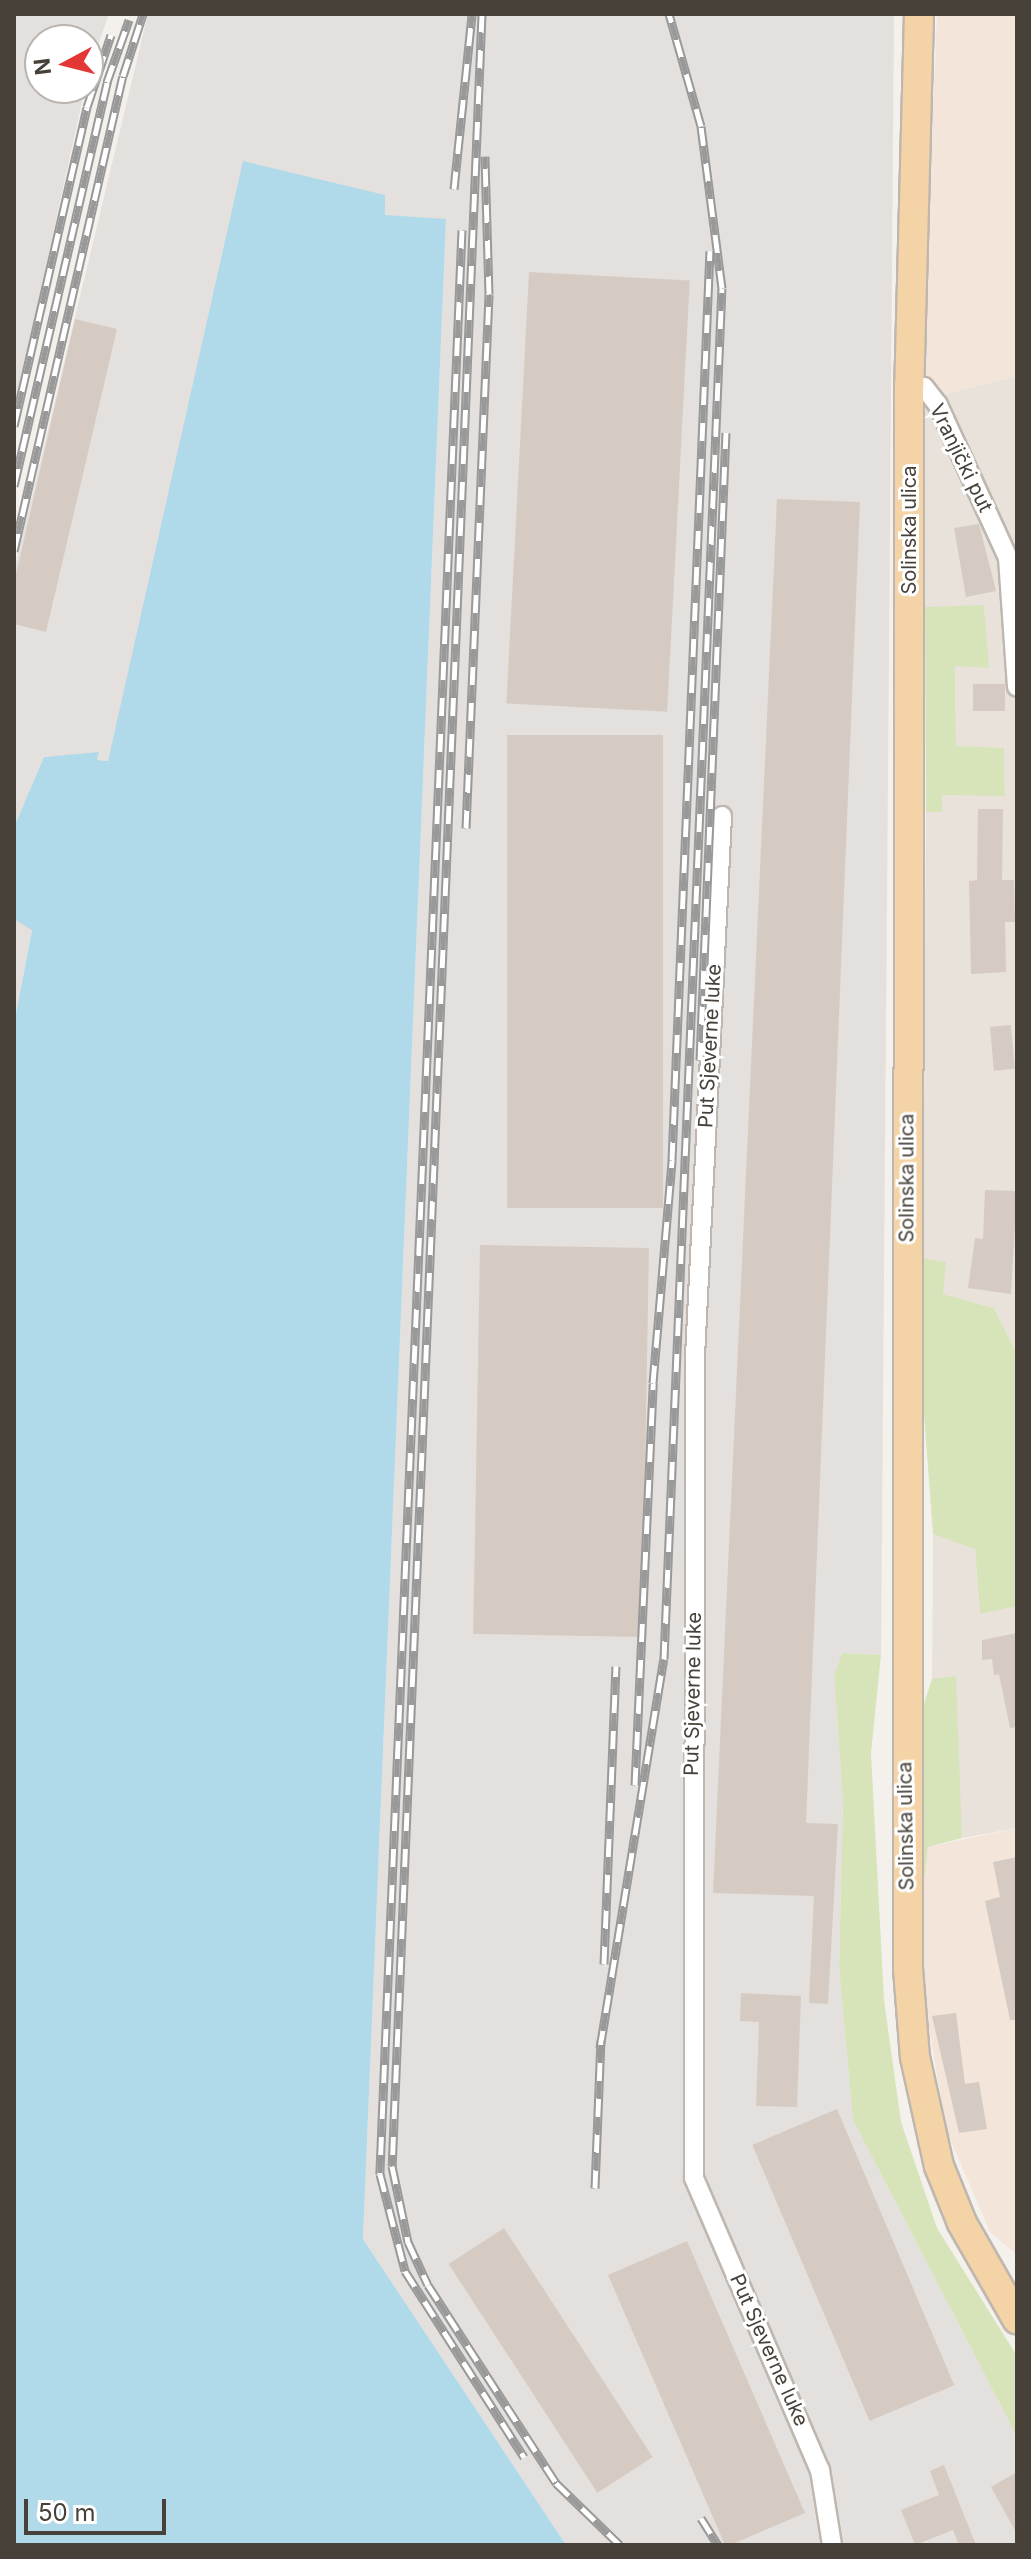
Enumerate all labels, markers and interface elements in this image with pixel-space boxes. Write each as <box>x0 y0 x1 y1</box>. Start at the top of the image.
north arrow <box>24 24 104 104</box>
text: N <box>28 57 56 77</box>
street label: Vranjički put <box>924 400 998 516</box>
street label: Solinska ulica <box>897 465 921 595</box>
street label: Put Sjeverne luke <box>694 963 726 1129</box>
street label: Solinska ulica <box>895 1113 919 1243</box>
street label: Put Sjeverne luke <box>680 1612 706 1776</box>
street label: Solinska ulica <box>893 1761 919 1891</box>
street label: Put Sjeverne luke <box>725 2270 813 2430</box>
scale bar <box>28 2483 170 2533</box>
text: 50 m <box>38 2498 96 2527</box>

